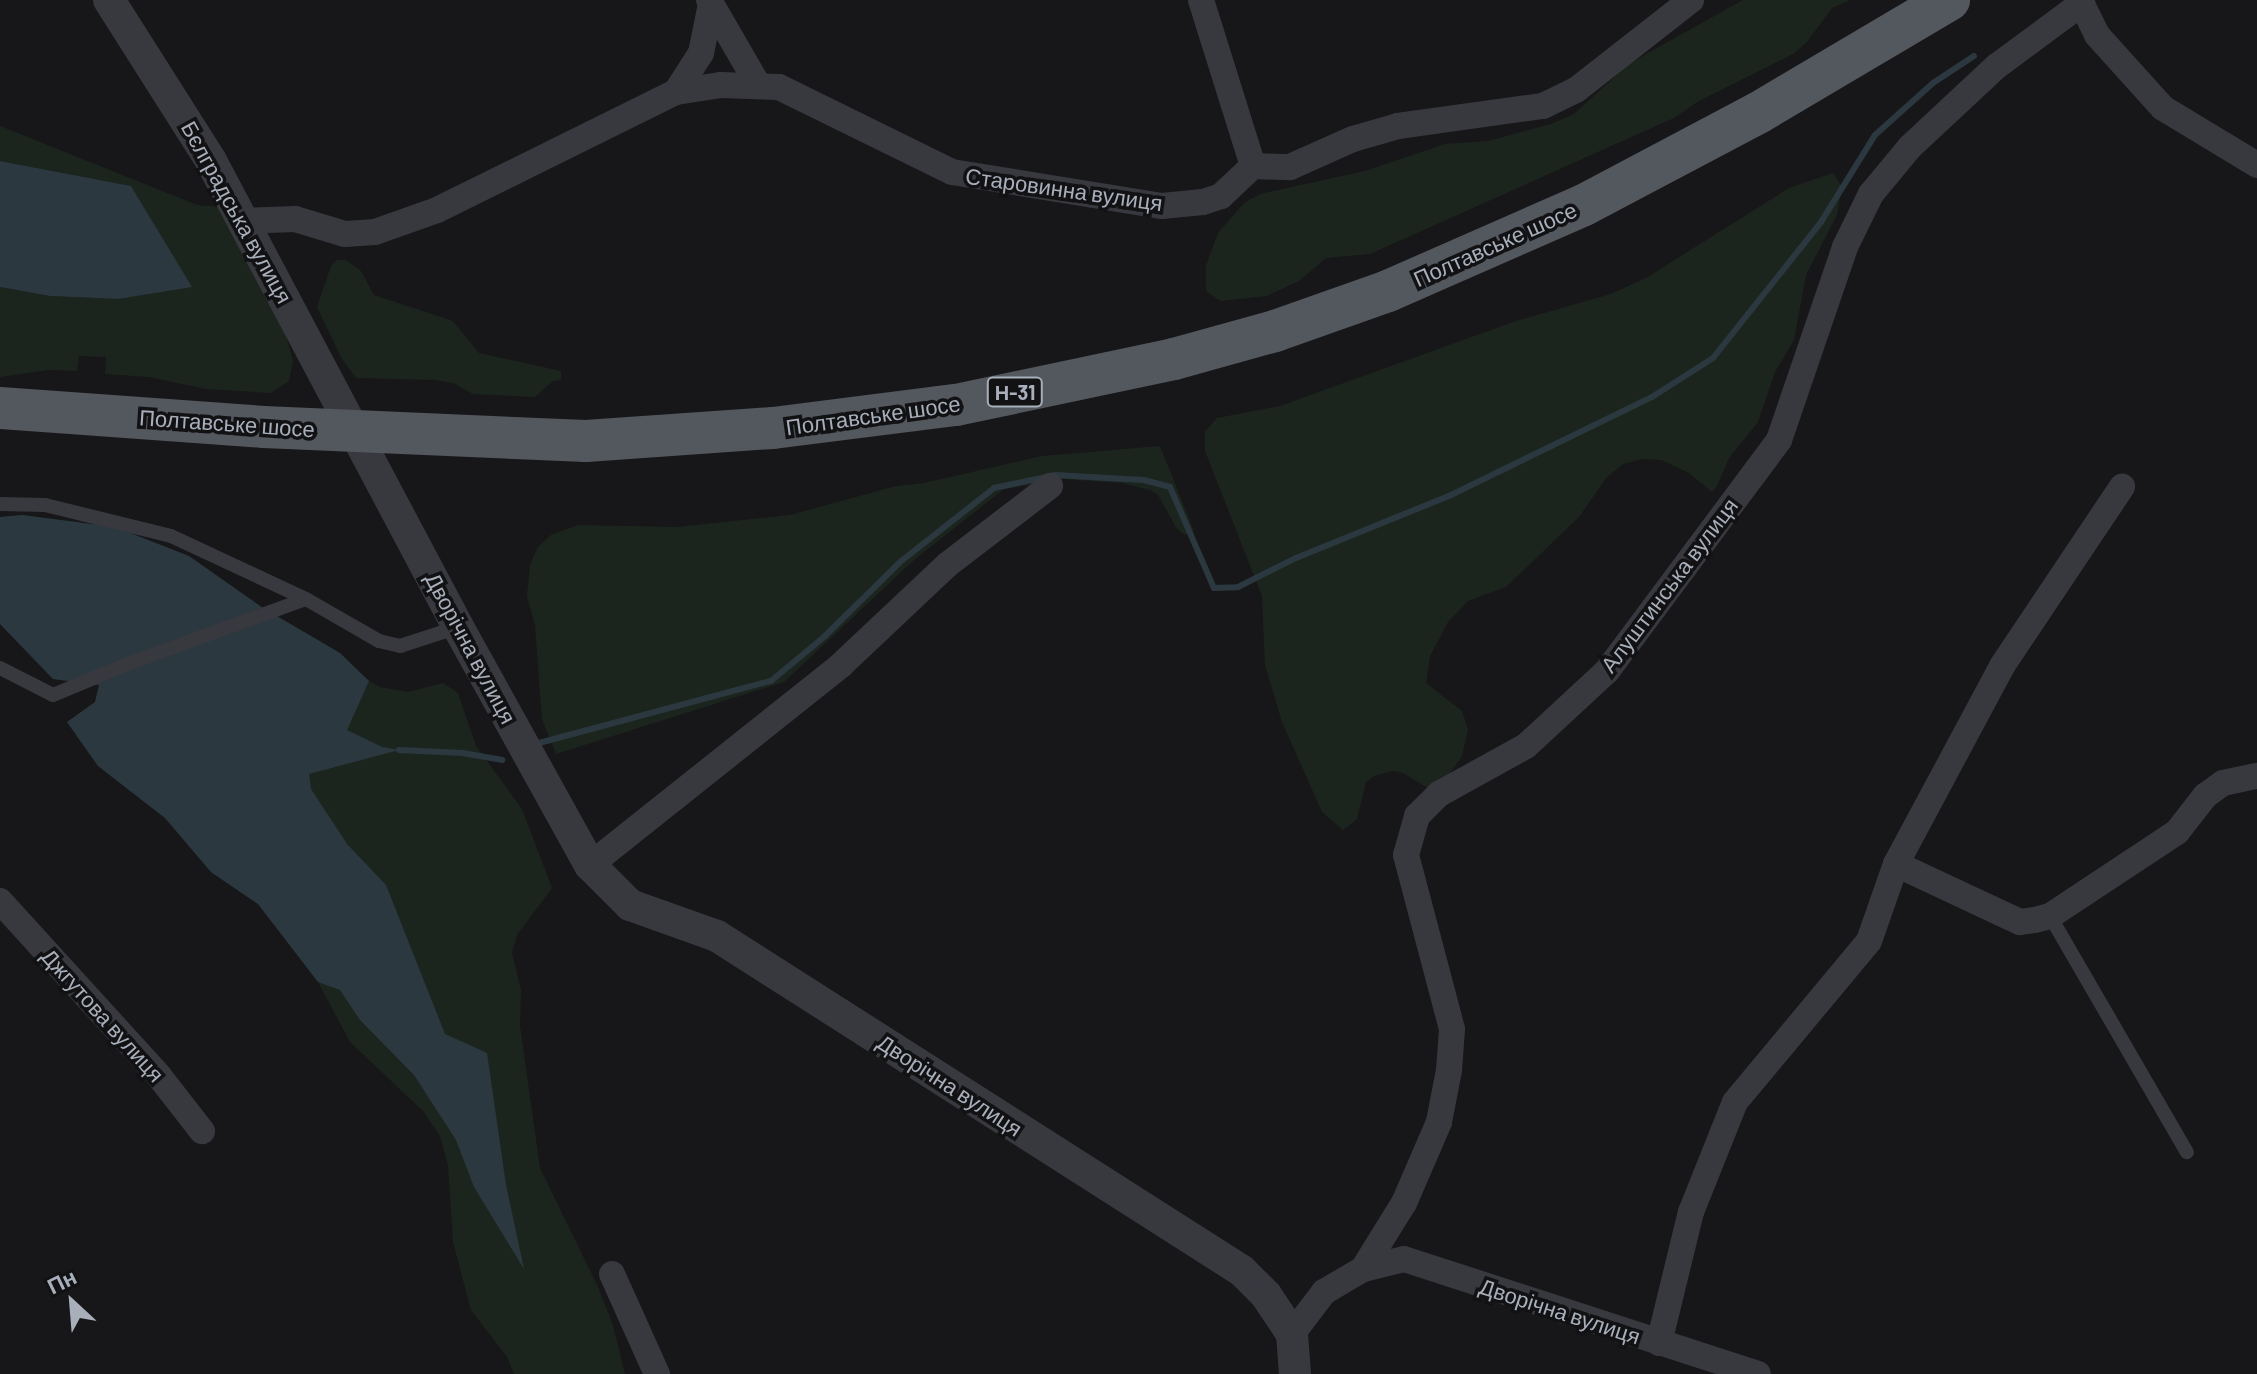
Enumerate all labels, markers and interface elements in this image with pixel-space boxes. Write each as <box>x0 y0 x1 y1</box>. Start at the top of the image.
street label: Бєлградська вулиця <box>176 116 298 308</box>
street label: Старовинна вулиця <box>964 162 1164 216</box>
street label: Полтавське шосе <box>1409 196 1581 292</box>
road number: Н-31 <box>985 376 1045 408</box>
street label: Полтавське шосе <box>784 390 962 440</box>
street label: Полтавське шосе <box>138 404 316 442</box>
street label: Алуштинська вулиця <box>1595 493 1743 677</box>
street label: Дворічна вулиця <box>420 568 522 728</box>
street label: Джгутова вулиця <box>36 943 170 1087</box>
street label: Дворічна вулиця <box>873 1028 1027 1142</box>
north arrow <box>32 1262 112 1342</box>
text: Пн <box>43 1262 80 1298</box>
street label: Дворічна вулиця <box>1476 1273 1644 1349</box>

